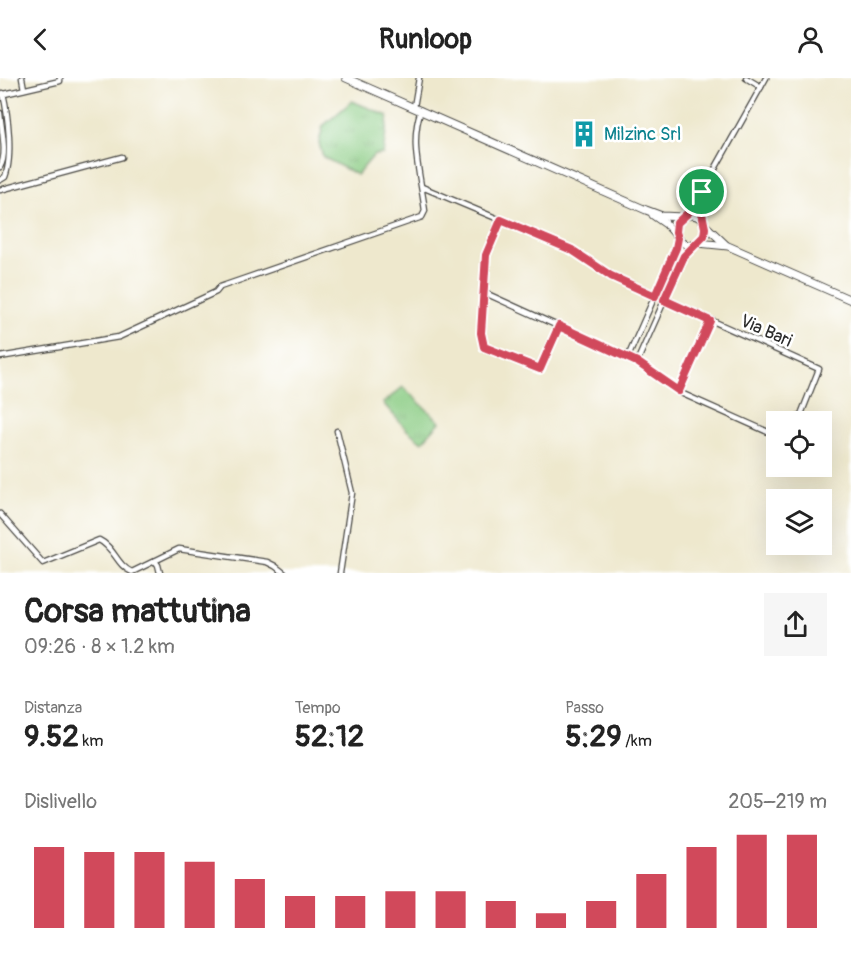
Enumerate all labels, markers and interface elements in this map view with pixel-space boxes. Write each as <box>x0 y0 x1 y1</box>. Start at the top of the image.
icon: back <box>24 23 57 56</box>
text: Runloop <box>379 23 472 56</box>
icon: person <box>794 23 827 56</box>
building icon: Milzinc Srl <box>569 119 599 149</box>
place label: Milzinc Srl <box>604 123 681 146</box>
pin <box>676 166 727 217</box>
icon: arrive <box>685 175 718 208</box>
street label: Via Bari <box>736 309 796 353</box>
map controls <box>766 411 832 555</box>
button: locate <box>766 411 832 477</box>
button: layers <box>766 489 832 555</box>
text: Corsa mattutina <box>24 591 251 632</box>
button: share <box>764 593 827 656</box>
text: 09:26 · 8 × 1.2 km <box>24 634 175 659</box>
text: Distanza <box>24 698 82 718</box>
text: Tempo <box>295 698 341 718</box>
text: Passo <box>565 698 604 718</box>
text: 9.52 <box>24 718 79 755</box>
text: 52:12 <box>295 718 364 755</box>
text: 5:29 <box>565 718 622 755</box>
text: km <box>79 731 103 751</box>
text: /km <box>622 731 652 751</box>
text: Dislivello <box>24 789 97 814</box>
text: 205–219 m <box>728 789 827 814</box>

